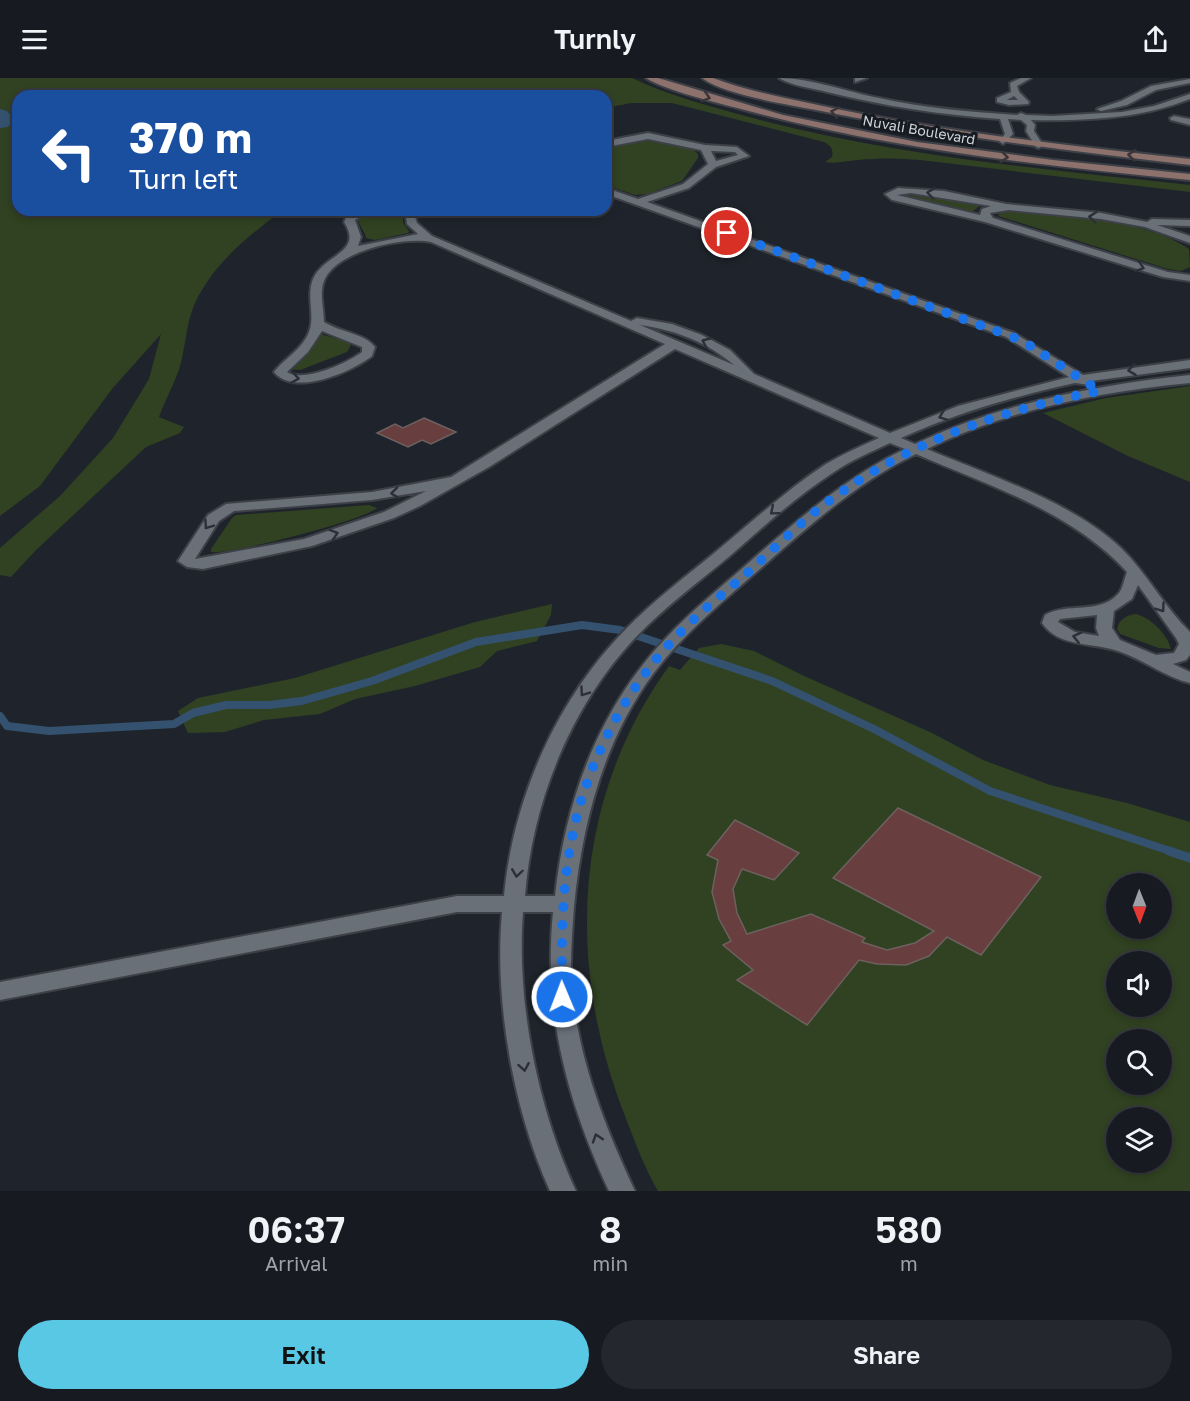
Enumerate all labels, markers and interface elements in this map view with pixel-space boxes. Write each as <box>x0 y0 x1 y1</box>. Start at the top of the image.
icon: menu <box>18 23 51 56</box>
text: Turnly <box>554 23 636 55</box>
icon: share <box>1139 23 1172 56</box>
one-way arrow <box>700 90 711 102</box>
one-way arrow <box>830 106 840 119</box>
street label: Nuvali Boulevard <box>862 111 977 148</box>
text: 370 m <box>129 112 252 162</box>
icon: left <box>30 114 108 192</box>
one-way arrow <box>1127 150 1136 162</box>
one-way arrow <box>1000 151 1009 163</box>
text: Turn left <box>129 163 238 195</box>
one-way arrow <box>926 187 935 200</box>
pin <box>701 207 752 258</box>
one-way arrow <box>1088 211 1097 224</box>
icon: arrive <box>710 216 743 249</box>
one-way arrow <box>1134 260 1145 272</box>
one-way arrow <box>701 337 712 349</box>
one-way arrow <box>1127 364 1136 376</box>
one-way arrow <box>290 371 300 383</box>
one-way arrow <box>938 409 949 421</box>
one-way arrow <box>390 486 400 498</box>
one-way arrow <box>770 504 781 515</box>
one-way arrow <box>204 519 215 530</box>
one-way arrow <box>328 529 339 541</box>
one-way arrow <box>1154 601 1165 612</box>
one-way arrow <box>1072 631 1082 644</box>
one-way arrow <box>580 686 591 697</box>
one-way arrow <box>511 868 523 877</box>
north arrow <box>1106 873 1172 939</box>
map controls <box>1106 873 1172 1173</box>
button: sound <box>1106 951 1172 1017</box>
position arrow <box>530 965 594 1029</box>
button: search <box>1106 1029 1172 1095</box>
one-way arrow <box>517 1061 530 1071</box>
button: layers <box>1106 1107 1172 1173</box>
one-way arrow <box>592 1133 605 1144</box>
text: 06:37 <box>247 1208 345 1251</box>
text: 8 <box>599 1208 622 1251</box>
text: 580 <box>875 1208 943 1251</box>
text: Arrival <box>265 1251 328 1275</box>
text: min <box>593 1251 628 1275</box>
text: m <box>900 1251 918 1275</box>
button: Exit <box>18 1320 589 1389</box>
button: Share <box>601 1320 1172 1389</box>

